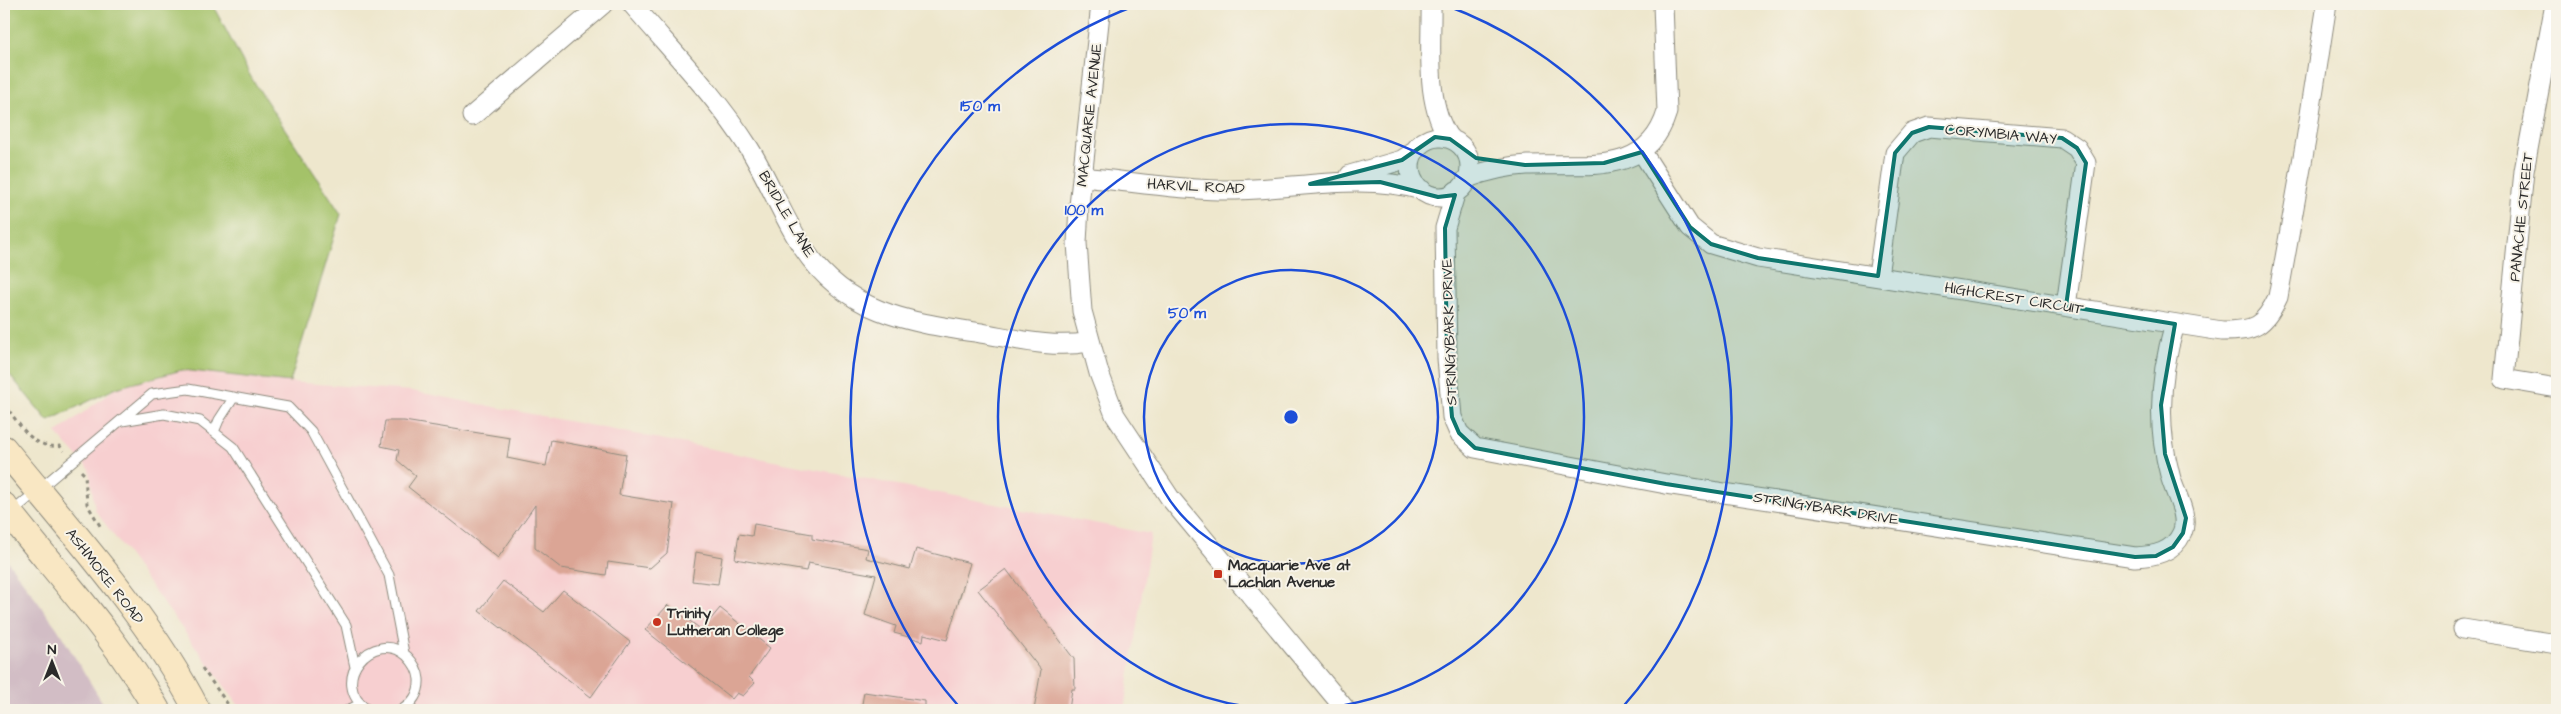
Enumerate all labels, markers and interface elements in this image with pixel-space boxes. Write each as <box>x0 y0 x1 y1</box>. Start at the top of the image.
street label: MACQUARIE AVENUE <box>1072 42 1107 188</box>
text: 150 m <box>960 96 1000 117</box>
street label: CORYMBIA WAY <box>1944 119 2058 150</box>
street label: PANACHE STREET <box>2504 151 2539 283</box>
street label: BRIDLE LANE <box>753 167 820 262</box>
street label: HARVIL ROAD <box>1147 173 1245 200</box>
text: 100 m <box>1065 200 1104 221</box>
street label: STRINGYBARK DRIVE <box>1436 258 1463 406</box>
street label: HIGHCREST CIRCUIT <box>1943 277 2085 320</box>
text: 50 m <box>1168 303 1206 324</box>
centre of rings <box>1282 408 1300 426</box>
street label: STRINGYBARK DRIVE <box>1752 487 1900 530</box>
street label: ASHMORE ROAD <box>60 524 149 629</box>
place label: Macquarie Ave at Lachlan Avenue <box>1228 555 1351 593</box>
marker: Macquarie Ave at Lachlan Avenue <box>1212 568 1224 580</box>
place label: Trinity Lutheran College <box>666 603 784 643</box>
marker: Trinity Lutheran College <box>651 616 663 628</box>
north arrow <box>28 636 78 686</box>
text: N <box>48 640 57 660</box>

